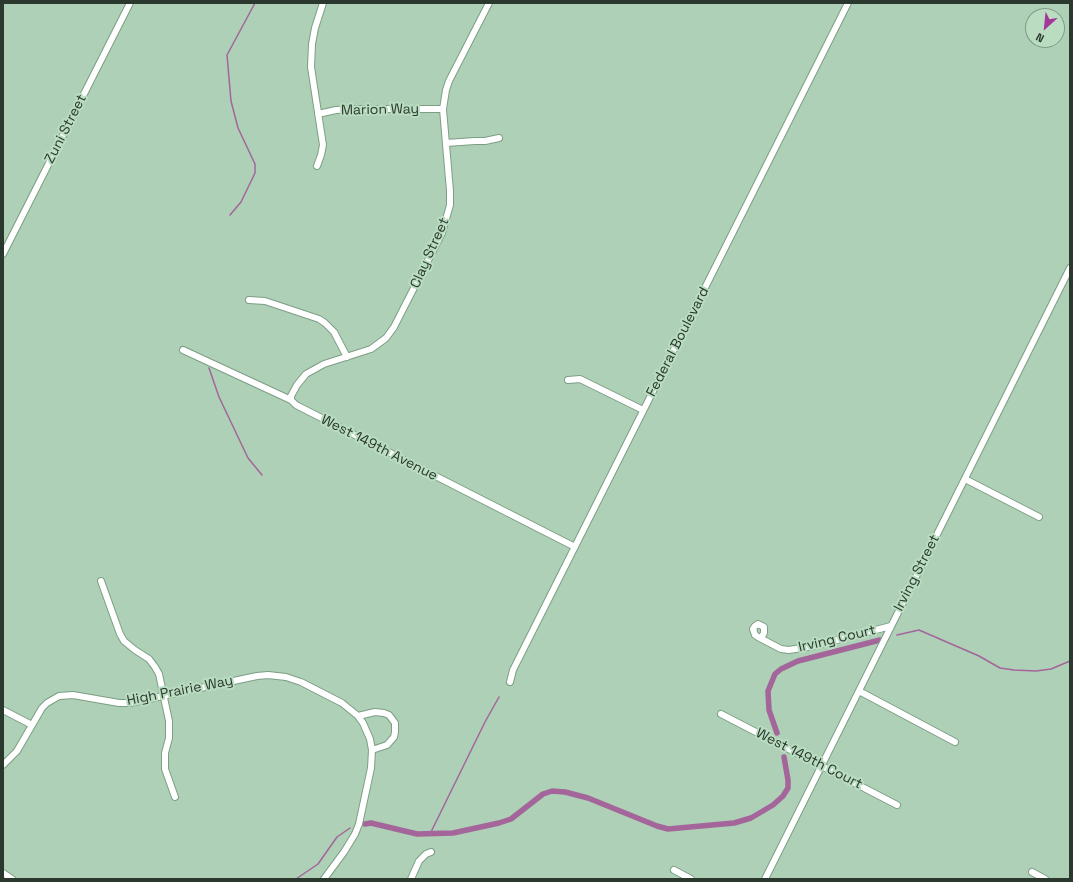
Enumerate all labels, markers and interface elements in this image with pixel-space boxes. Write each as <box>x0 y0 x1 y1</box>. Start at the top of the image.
north arrow <box>1025 8 1065 48</box>
text: N <box>1034 30 1046 46</box>
street label: Zuni Street <box>41 92 91 166</box>
street label: Marion Way <box>341 101 419 119</box>
street label: Clay Street <box>407 215 453 291</box>
street label: Federal Boulevard <box>643 284 713 400</box>
street label: West 149th Avenue <box>318 411 440 485</box>
street label: Irving Street <box>891 532 943 614</box>
street label: Irving Court <box>797 622 877 656</box>
street label: High Prairie Way <box>125 672 235 710</box>
street label: West 149th Court <box>753 725 865 793</box>

